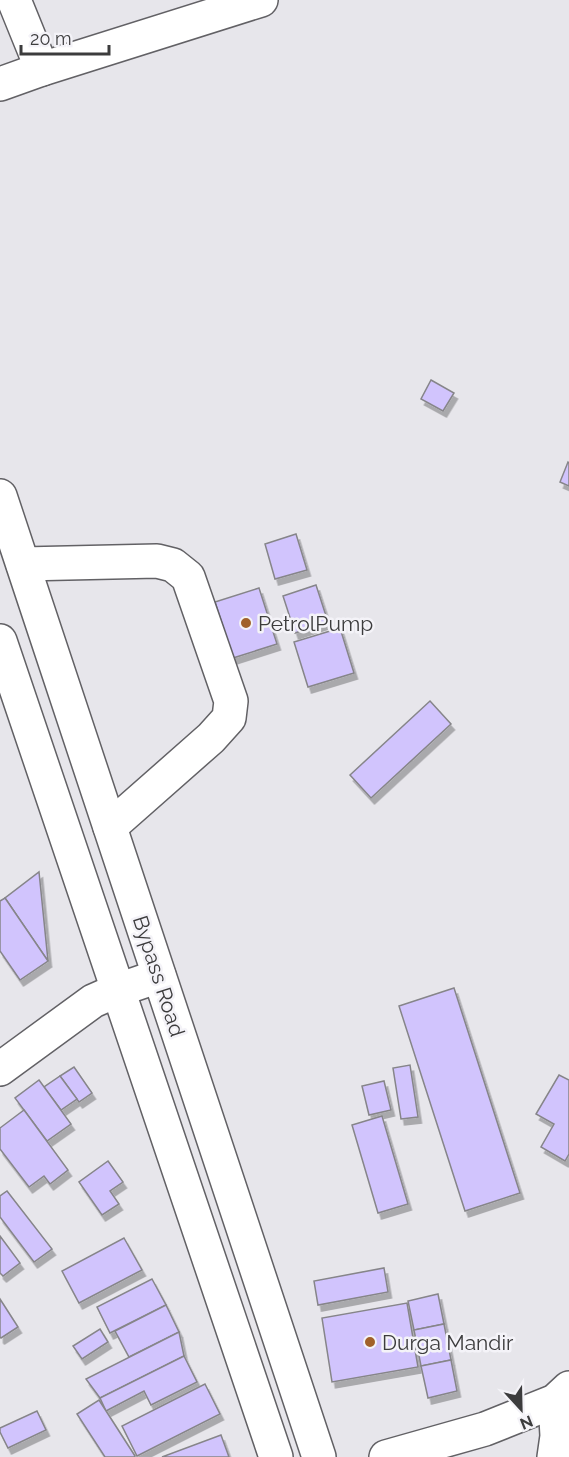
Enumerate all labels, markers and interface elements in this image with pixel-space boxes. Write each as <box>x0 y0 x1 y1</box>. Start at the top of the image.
scale bar <box>21 18 110 56</box>
text: 20 m <box>30 28 72 49</box>
place label: PetrolPump <box>258 611 373 636</box>
marker: PetrolPump <box>239 616 253 630</box>
street label: Bypass Road <box>128 912 190 1040</box>
place label: Durga Mandir <box>382 1330 514 1355</box>
marker: Durga Mandir <box>363 1335 377 1349</box>
north arrow <box>491 1379 551 1439</box>
text: N <box>517 1411 536 1434</box>

